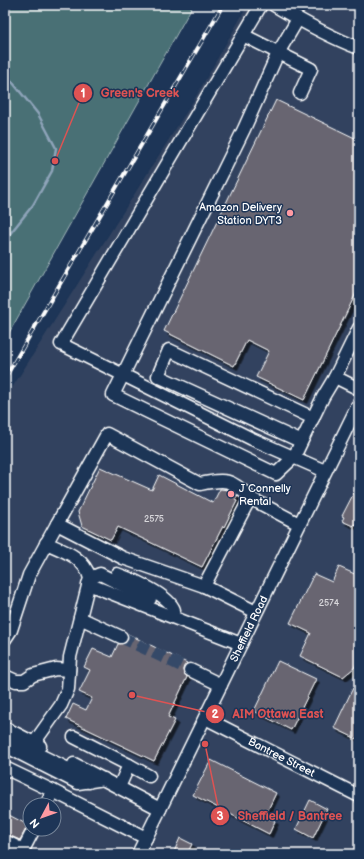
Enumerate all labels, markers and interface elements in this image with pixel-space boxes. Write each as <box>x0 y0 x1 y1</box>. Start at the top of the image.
callout: Green's Creek <box>73 81 187 105</box>
text: 1 <box>80 86 86 101</box>
text: Green's Creek <box>101 86 180 101</box>
place label: Amazon Delivery Station DYT3 <box>199 201 282 227</box>
marker: Amazon Delivery Station DYT3 <box>285 208 295 218</box>
place label: J Connelly Rental <box>239 482 291 508</box>
marker: J Connelly Rental <box>226 489 236 499</box>
house number: 2575 <box>144 514 164 525</box>
street label: Sheffield Road <box>227 593 270 664</box>
house number: 2574 <box>319 598 340 609</box>
callout: AIM Ottawa East <box>205 702 332 726</box>
text: 2 <box>211 707 219 722</box>
text: AIM Ottawa East <box>231 707 324 722</box>
street label: Bantree Street <box>246 735 318 779</box>
north arrow <box>22 797 62 837</box>
callout: Sheffield / Bantree <box>210 804 351 828</box>
text: 3 <box>216 809 224 824</box>
text: Sheffield / Bantree <box>238 809 342 824</box>
text: N <box>27 816 42 831</box>

